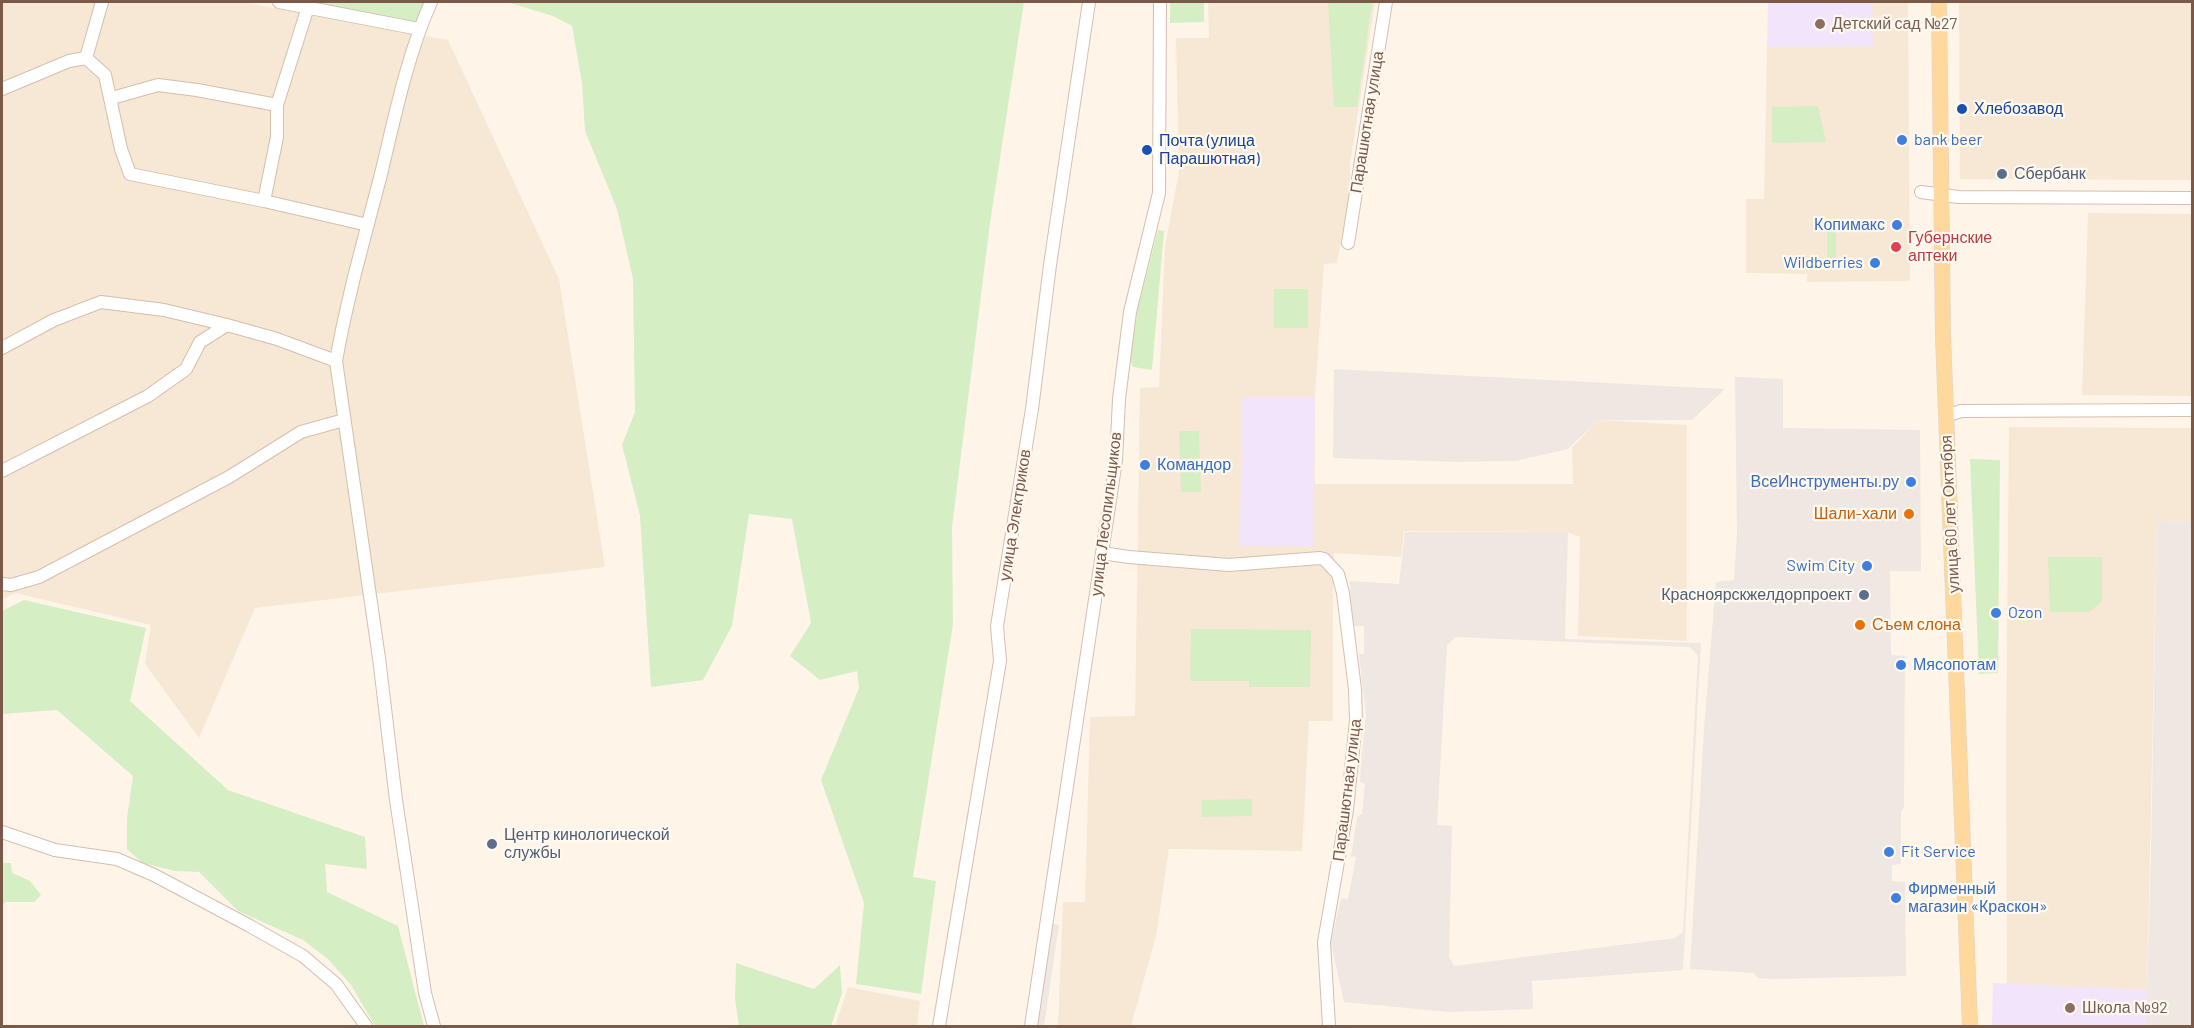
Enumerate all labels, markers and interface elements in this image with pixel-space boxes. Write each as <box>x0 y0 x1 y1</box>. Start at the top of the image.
place label: Детский сад №27 <box>1832 14 1957 34</box>
marker: Детский сад №27 <box>1813 17 1827 31</box>
street label: Парашютная улица <box>1346 50 1388 194</box>
place label: Хлебозавод <box>1974 99 2063 119</box>
marker: Хлебозавод <box>1955 102 1969 116</box>
place label: bank beer <box>1914 130 1982 150</box>
place label: Почта (улица Парашютная) <box>1159 131 1260 169</box>
marker: bank beer <box>1895 133 1909 147</box>
marker: Почта (улица Парашютная) <box>1140 143 1154 157</box>
place label: Сбербанк <box>2014 164 2086 184</box>
marker: Сбербанк <box>1995 167 2009 181</box>
place label: Копимакс <box>1814 215 1885 235</box>
marker: Копимакс <box>1890 218 1904 232</box>
place label: Губернские аптеки <box>1908 228 1992 266</box>
marker: Губернские аптеки <box>1889 240 1903 254</box>
place label: Wildberries <box>1783 253 1863 273</box>
marker: Wildberries <box>1868 256 1882 270</box>
street label: улица Лесопильщиков <box>1086 431 1126 597</box>
street label: улица 60 лет Октября <box>1936 435 1964 593</box>
street label: улица Электриков <box>995 448 1035 582</box>
place label: Командор <box>1157 455 1231 475</box>
marker: Командор <box>1138 458 1152 472</box>
place label: ВсеИнструменты.ру <box>1750 472 1899 492</box>
marker: ВсеИнструменты.ру <box>1904 475 1918 489</box>
place label: Шали-хали <box>1814 504 1897 524</box>
marker: Шали-хали <box>1902 507 1916 521</box>
place label: Swim City <box>1787 556 1855 576</box>
marker: Swim City <box>1860 559 1874 573</box>
place label: Красноярскжелдорпроект <box>1661 585 1852 605</box>
marker: Красноярскжелдорпроект <box>1857 588 1871 602</box>
place label: Ozon <box>2008 603 2042 623</box>
marker: Ozon <box>1989 606 2003 620</box>
place label: Съем слона <box>1872 615 1961 635</box>
marker: Съем слона <box>1853 618 1867 632</box>
place label: Мясопотам <box>1913 655 1996 675</box>
marker: Мясопотам <box>1894 658 1908 672</box>
street label: Парашютная улица <box>1329 718 1365 862</box>
place label: Центр кинологической службы <box>504 825 670 863</box>
marker: Центр кинологической службы <box>485 837 499 851</box>
place label: Fit Service <box>1901 842 1976 862</box>
marker: Fit Service <box>1882 845 1896 859</box>
place label: Фирменный магазин «Краскон» <box>1908 879 2048 917</box>
marker: Фирменный магазин «Краскон» <box>1889 891 1903 905</box>
place label: Школа №92 <box>2082 998 2168 1018</box>
marker: Школа №92 <box>2063 1001 2077 1015</box>

